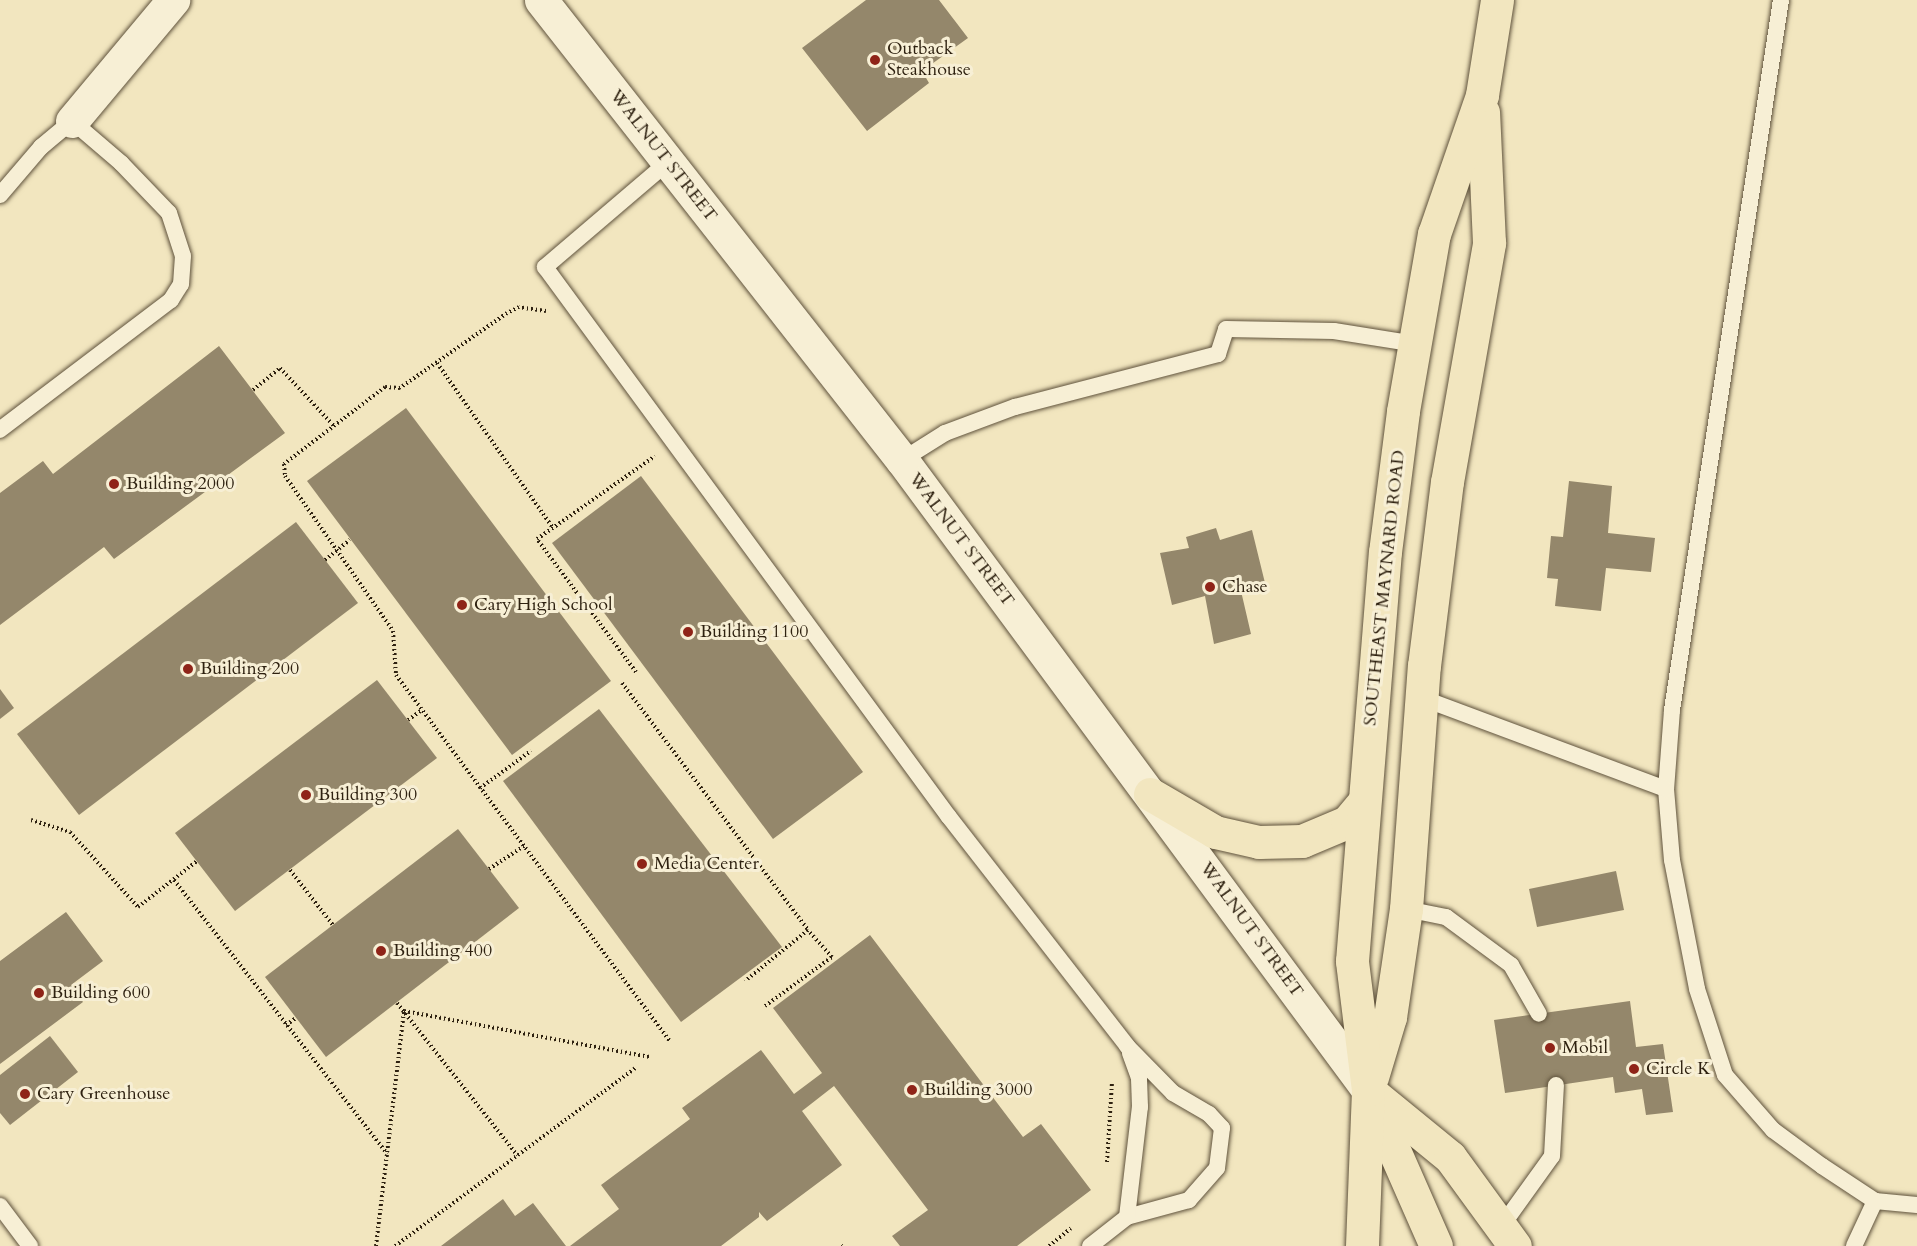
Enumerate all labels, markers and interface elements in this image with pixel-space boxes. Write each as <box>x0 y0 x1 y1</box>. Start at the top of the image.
place label: Outback Steakhouse <box>887 39 971 82</box>
marker: Outback Steakhouse <box>868 53 882 67</box>
street label: WALNUT STREET <box>605 86 721 226</box>
street label: SOUTHEAST MAYNARD ROAD <box>1360 449 1410 727</box>
street label: WALNUT STREET <box>904 469 1018 611</box>
place label: Building 2000 <box>126 473 234 495</box>
marker: Building 2000 <box>107 477 121 491</box>
place label: Chase <box>1222 576 1268 598</box>
marker: Chase <box>1203 580 1217 594</box>
place label: Cary High School <box>474 594 613 616</box>
marker: Cary High School <box>455 598 469 612</box>
place label: Building 1100 <box>700 621 808 643</box>
marker: Building 1100 <box>681 625 695 639</box>
place label: Building 200 <box>200 658 299 680</box>
marker: Building 200 <box>181 662 195 676</box>
place label: Building 300 <box>318 784 417 806</box>
marker: Building 300 <box>299 788 313 802</box>
place label: Media Center <box>654 853 759 875</box>
marker: Media Center <box>635 857 649 871</box>
street label: WALNUT STREET <box>1195 858 1307 1002</box>
place label: Building 400 <box>393 940 492 962</box>
marker: Building 400 <box>374 944 388 958</box>
place label: Building 600 <box>51 982 150 1004</box>
marker: Building 600 <box>32 986 46 1000</box>
place label: Mobil <box>1562 1037 1608 1059</box>
marker: Mobil <box>1543 1041 1557 1055</box>
place label: Circle K <box>1646 1058 1711 1080</box>
marker: Circle K <box>1627 1062 1641 1076</box>
place label: Building 3000 <box>924 1079 1032 1101</box>
place label: Cary Greenhouse <box>37 1083 171 1105</box>
marker: Building 3000 <box>905 1083 919 1097</box>
marker: Cary Greenhouse <box>18 1087 32 1101</box>

